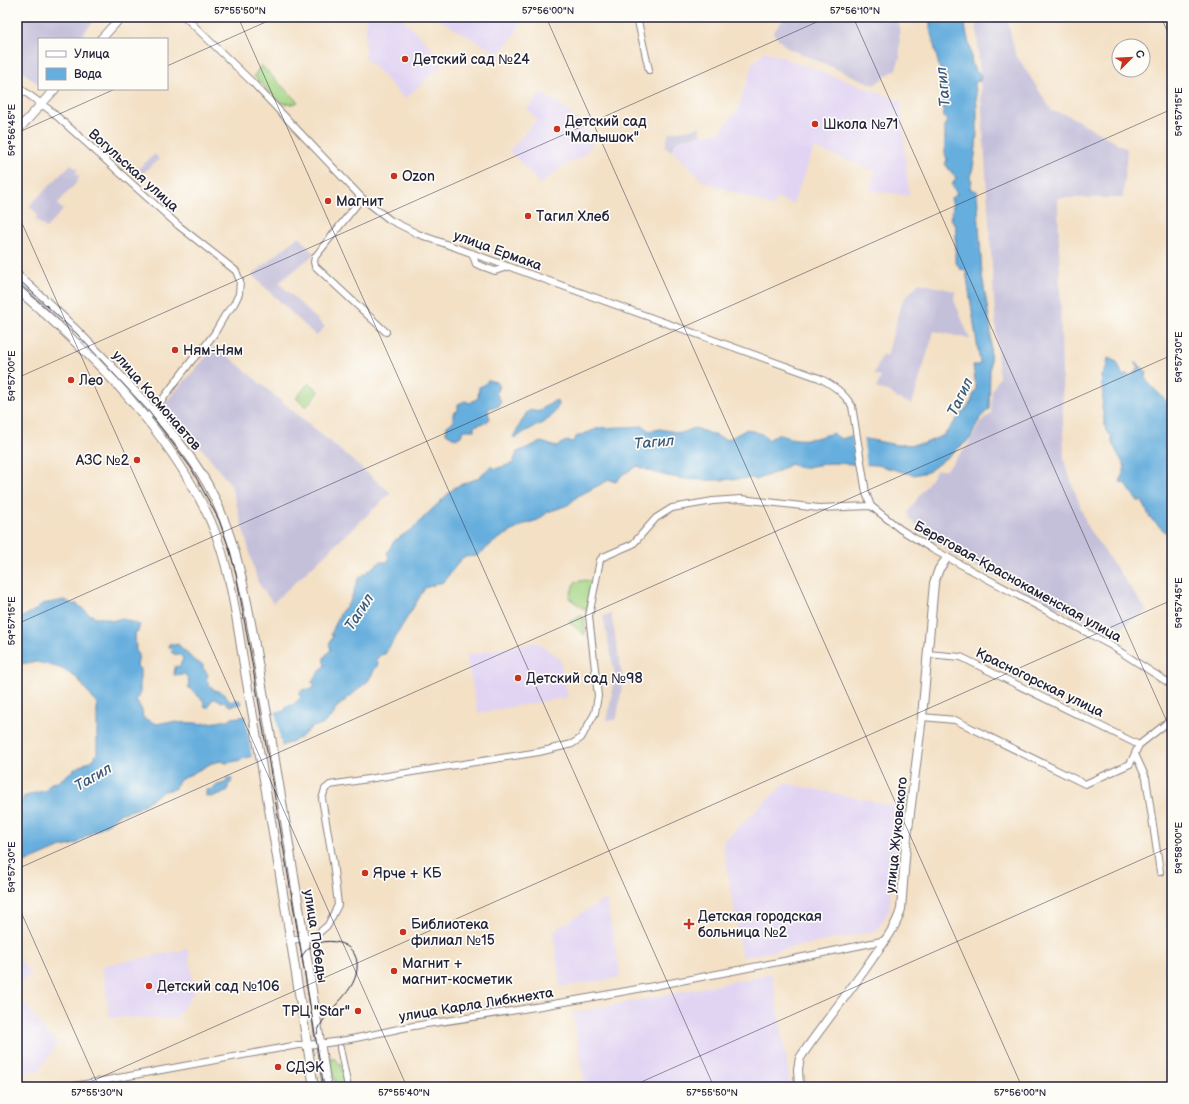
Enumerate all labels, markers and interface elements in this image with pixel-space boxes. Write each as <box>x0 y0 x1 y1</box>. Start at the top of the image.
text: 57°55'50"N <box>214 5 266 17</box>
text: 57°56'00"N <box>522 5 574 17</box>
text: 57°56'10"N <box>830 5 880 17</box>
legend <box>38 38 168 90</box>
north arrow <box>1111 38 1151 78</box>
text: Улица <box>74 47 110 62</box>
text: С <box>1132 48 1147 61</box>
place label: Детский сад №24 <box>413 51 530 68</box>
marker: Детский сад №24 <box>400 54 410 64</box>
water label: Тагил <box>932 65 955 108</box>
text: Вода <box>74 67 102 82</box>
text: 59°57'15"E <box>1173 87 1185 136</box>
text: 59°56'45"E <box>6 103 18 156</box>
place label: Детский сад "Малышок" <box>565 113 647 146</box>
place label: Школа №71 <box>823 116 898 133</box>
marker: Школа №71 <box>810 119 820 129</box>
marker: Детский сад "Малышок" <box>552 124 562 134</box>
street label: Вогульская улица <box>85 125 183 216</box>
place label: Ozon <box>402 168 435 185</box>
marker: Ozon <box>389 171 399 181</box>
place label: Магнит <box>336 193 384 210</box>
marker: Магнит <box>323 196 333 206</box>
place label: Тагил Хлеб <box>536 208 610 225</box>
marker: Тагил Хлеб <box>523 211 533 221</box>
street label: улица Ермака <box>451 227 545 275</box>
text: 59°57'30"E <box>1173 331 1185 383</box>
place label: Ням-Ням <box>183 342 243 359</box>
marker: Ням-Ням <box>170 345 180 355</box>
street label: улица Космонавтов <box>109 347 205 454</box>
text: 59°57'00"E <box>6 350 18 402</box>
place label: Лео <box>78 372 103 389</box>
water label: Тагил <box>943 374 978 420</box>
marker: Лео <box>66 375 76 385</box>
water label: Тагил <box>633 431 675 454</box>
place label: АЗС №2 <box>75 452 130 469</box>
marker: АЗС №2 <box>132 455 142 465</box>
street label: Береговая-Краснокаменская улица <box>911 517 1125 646</box>
text: 59°57'45"E <box>1173 577 1185 629</box>
water label: Тагил <box>340 590 379 634</box>
text: 59°57'15"E <box>6 596 18 645</box>
street label: Красногорская улица <box>973 644 1107 721</box>
place label: Детский сад №98 <box>526 670 643 687</box>
marker: Детский сад №98 <box>513 673 523 683</box>
water label: Тагил <box>71 759 116 796</box>
street label: улица Жуковского <box>882 776 911 894</box>
text: 59°58'00"E <box>1173 822 1185 874</box>
text: 59°57'30"E <box>6 841 18 893</box>
place label: Ярче + КБ <box>373 865 442 882</box>
marker: Ярче + КБ <box>360 868 370 878</box>
street label: улица Победы <box>300 888 331 984</box>
place label: Детская городская больница №2 <box>698 908 822 941</box>
place label: Библиотека филиал №15 <box>411 916 495 949</box>
marker: Детская городская больница №2 <box>683 918 695 930</box>
marker: Библиотека филиал №15 <box>398 927 408 937</box>
place label: Магнит + магнит-косметик <box>402 955 513 988</box>
marker: Магнит + магнит-косметик <box>389 966 399 976</box>
place label: Детский сад №106 <box>157 978 280 995</box>
marker: Детский сад №106 <box>144 981 154 991</box>
street label: улица Карла Либкнехта <box>398 984 555 1025</box>
place label: ТРЦ "Star" <box>282 1003 350 1020</box>
marker: ТРЦ "Star" <box>353 1006 363 1016</box>
place label: СДЭК <box>286 1059 325 1076</box>
marker: СДЭК <box>273 1062 283 1072</box>
text: 57°55'30"N <box>71 1087 123 1099</box>
text: 57°55'40"N <box>378 1087 430 1099</box>
text: 57°55'50"N <box>686 1087 738 1099</box>
text: 57°56'00"N <box>994 1087 1046 1099</box>

